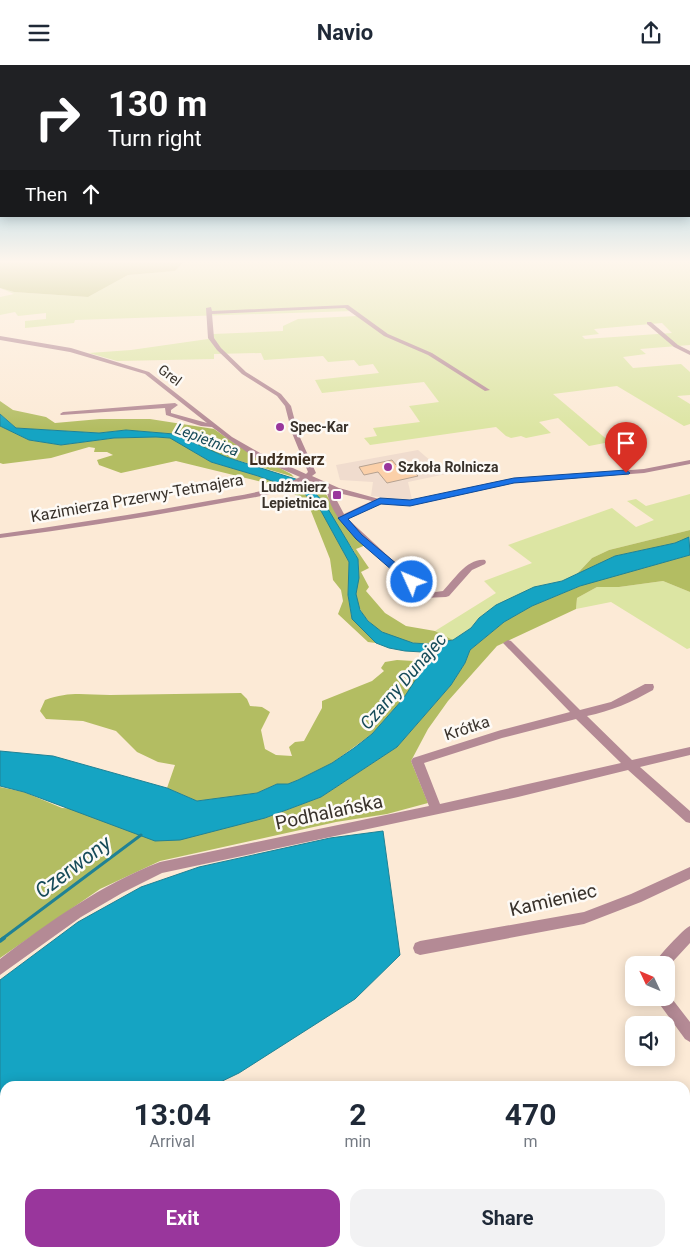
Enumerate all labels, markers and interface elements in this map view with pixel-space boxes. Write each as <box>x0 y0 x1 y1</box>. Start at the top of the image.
icon: menu <box>25 19 53 47</box>
icon: share <box>637 19 665 47</box>
text: Navio <box>317 20 373 45</box>
text: 130 m <box>108 84 207 125</box>
icon: right <box>25 85 90 150</box>
text: Turn right <box>108 126 202 151</box>
icon: ahead <box>77 180 105 208</box>
text: Then <box>25 183 67 206</box>
street label: Grel <box>155 361 185 389</box>
place label: Spec-Kar <box>290 419 348 435</box>
water label: Lepietnica <box>173 420 242 460</box>
marker: Spec-Kar <box>274 421 286 433</box>
pin <box>605 422 647 473</box>
icon: arrive <box>612 429 640 457</box>
district label: Ludźmierz <box>249 450 325 469</box>
place label: Szkoła Rolnicza <box>398 459 499 475</box>
marker: Szkoła Rolnicza <box>382 461 394 473</box>
street label: Kazimierza Przerwy-Tetmajera <box>29 470 245 526</box>
place label: Ludźmierz Lepietnica <box>261 479 328 511</box>
marker: Ludźmierz Lepietnica <box>331 489 343 501</box>
position arrow <box>385 555 437 607</box>
water label: Czarny Dunajec <box>356 629 450 733</box>
street label: Krótka <box>442 712 492 744</box>
street label: Podhalańska <box>273 789 385 835</box>
water label: Czerwony <box>30 830 117 903</box>
street label: Kamieniec <box>507 879 599 921</box>
north arrow <box>625 956 675 1006</box>
map controls <box>625 956 675 1066</box>
button: sound <box>625 1016 675 1066</box>
text: 13:04 <box>134 1097 211 1132</box>
text: 2 <box>349 1097 366 1132</box>
text: 470 <box>505 1097 556 1132</box>
text: Arrival <box>150 1132 195 1151</box>
text: min <box>344 1132 371 1151</box>
text: m <box>524 1132 538 1151</box>
button: Exit <box>25 1189 340 1247</box>
button: Share <box>350 1189 665 1247</box>

